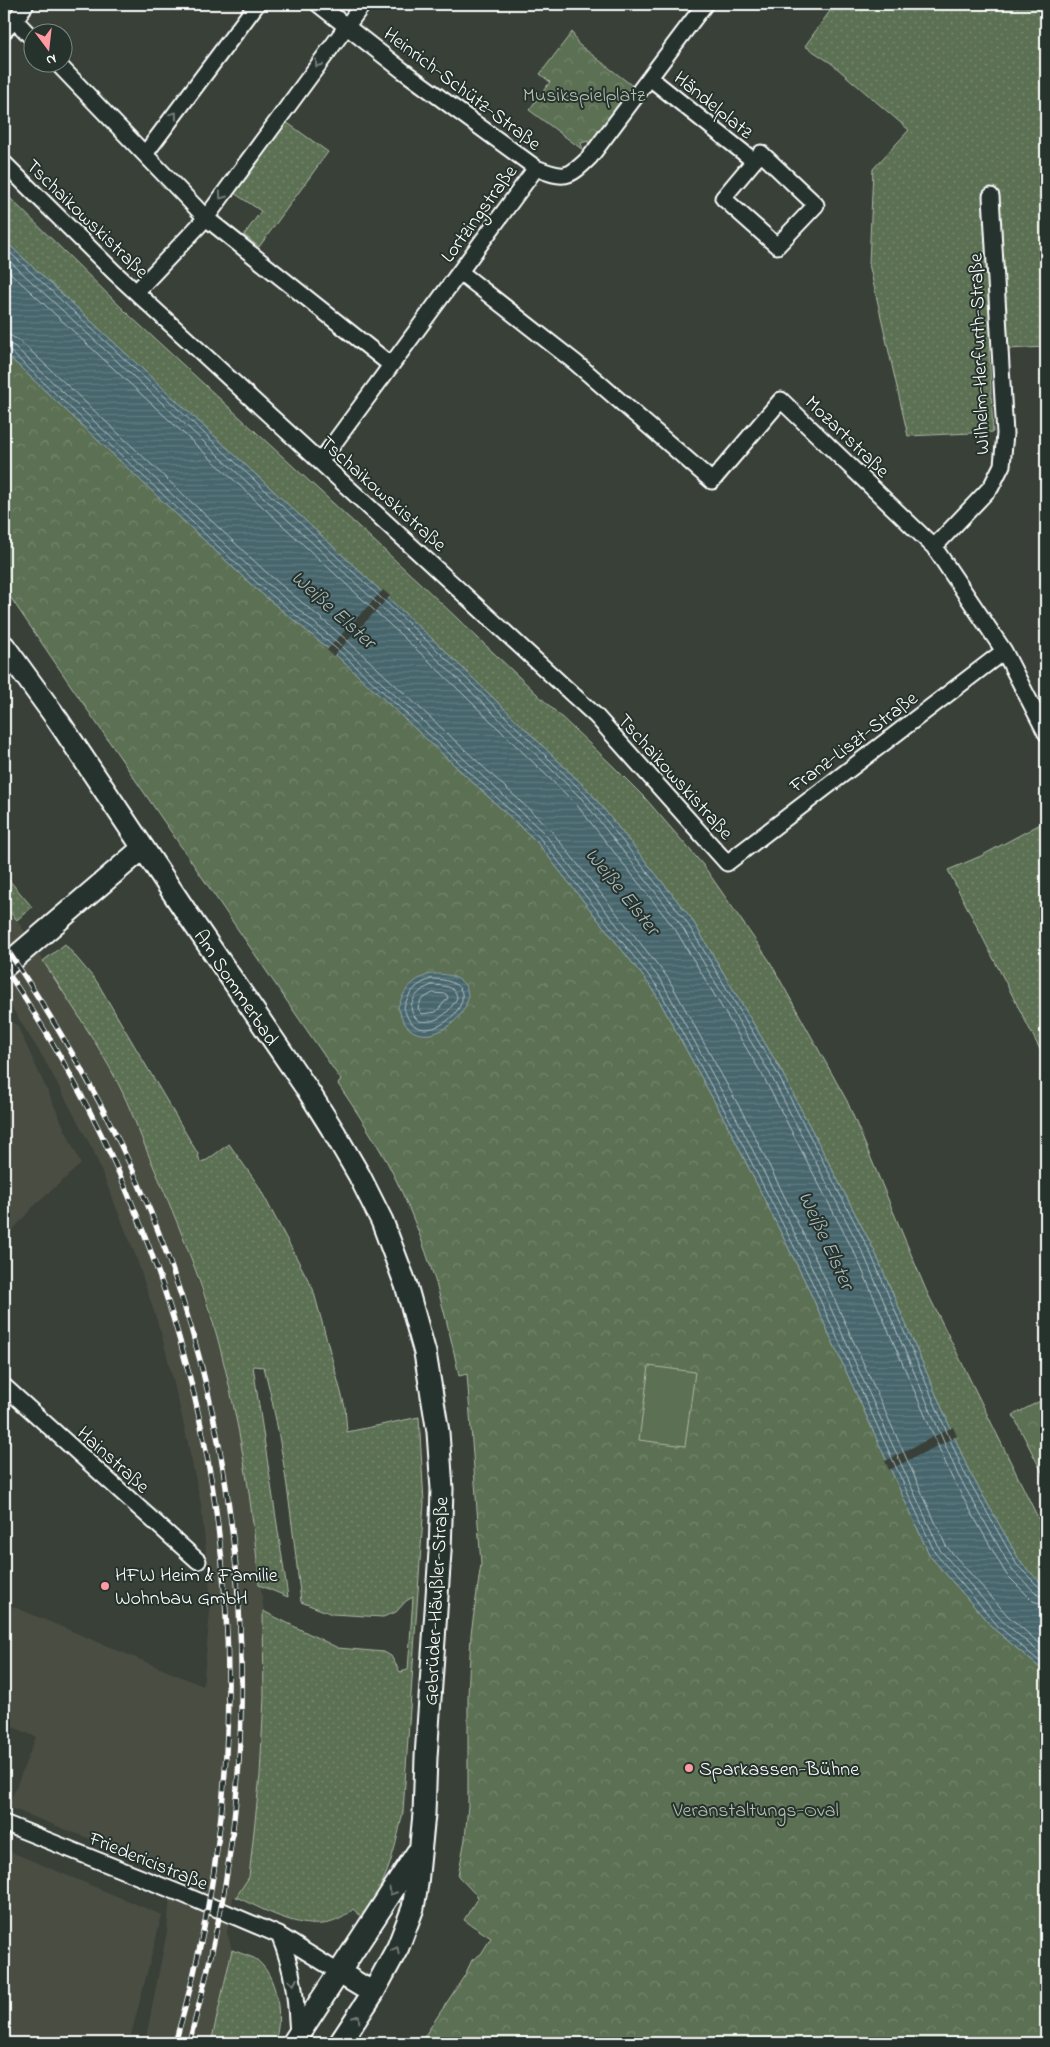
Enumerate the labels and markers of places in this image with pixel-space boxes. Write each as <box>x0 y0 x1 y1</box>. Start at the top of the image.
place label: HFW Heim & Familie Wohnbau GmbH <box>115 1562 278 1614</box>
marker: HFW Heim & Familie Wohnbau GmbH <box>99 1580 111 1592</box>
place label: Sparkassen-Bühne <box>699 1756 859 1785</box>
marker: Sparkassen-Bühne <box>683 1762 695 1774</box>

